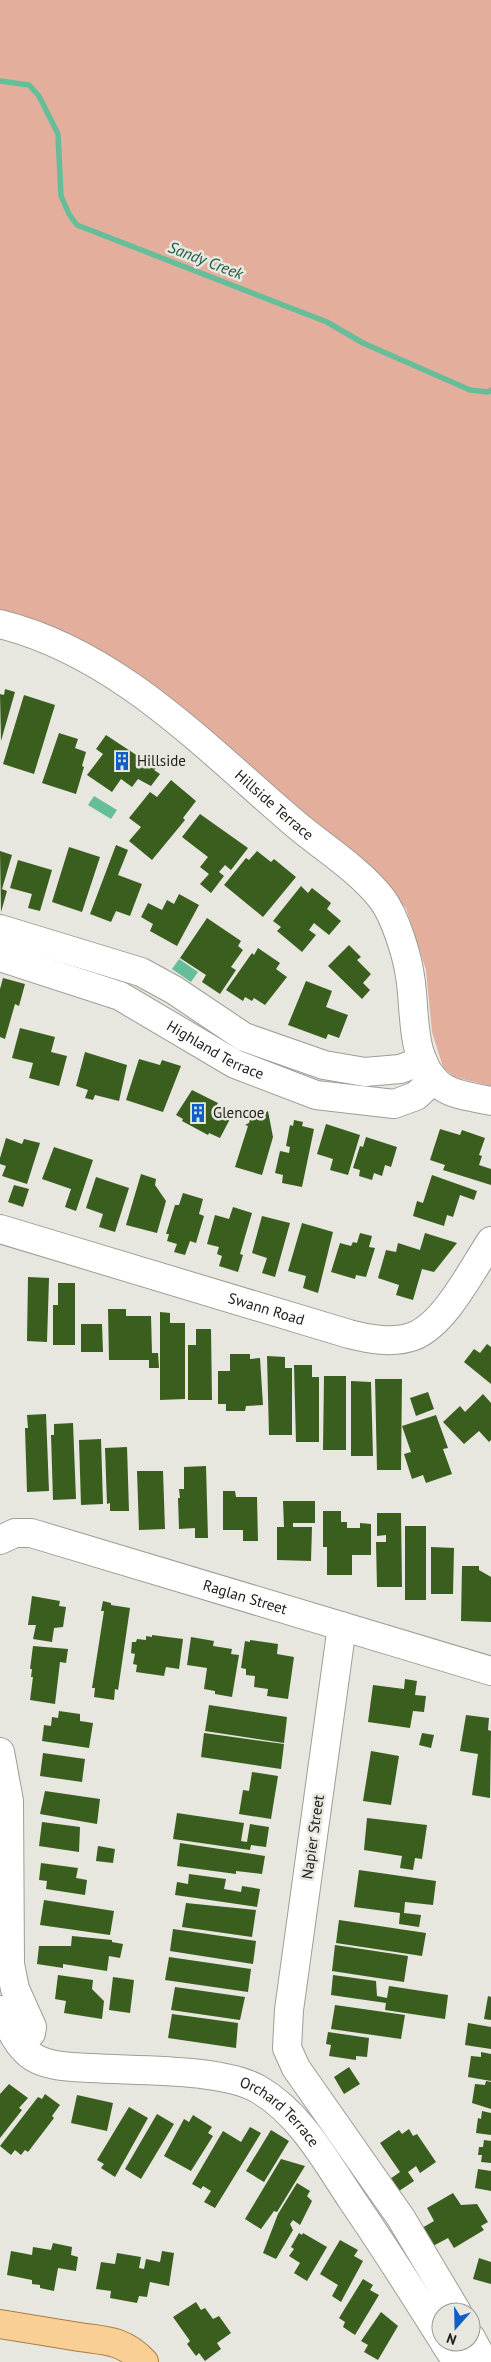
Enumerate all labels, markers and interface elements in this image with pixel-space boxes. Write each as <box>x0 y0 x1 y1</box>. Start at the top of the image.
water label: Sandy Creek <box>166 237 247 284</box>
building icon: Hillside <box>111 750 133 772</box>
place label: Hillside <box>137 751 186 770</box>
street label: Hillside Terrace <box>231 765 318 844</box>
street label: Highland Terrace <box>164 1016 267 1083</box>
building icon: Glencoe <box>187 1102 209 1124</box>
place label: Glencoe <box>213 1103 264 1122</box>
street label: Swann Road <box>226 1288 307 1329</box>
street label: Raglan Street <box>201 1575 289 1618</box>
street label: Napier Street <box>297 1794 328 1880</box>
street label: Orchard Terrace <box>237 2072 324 2150</box>
north arrow <box>431 2302 481 2352</box>
text: N <box>444 2329 459 2349</box>

